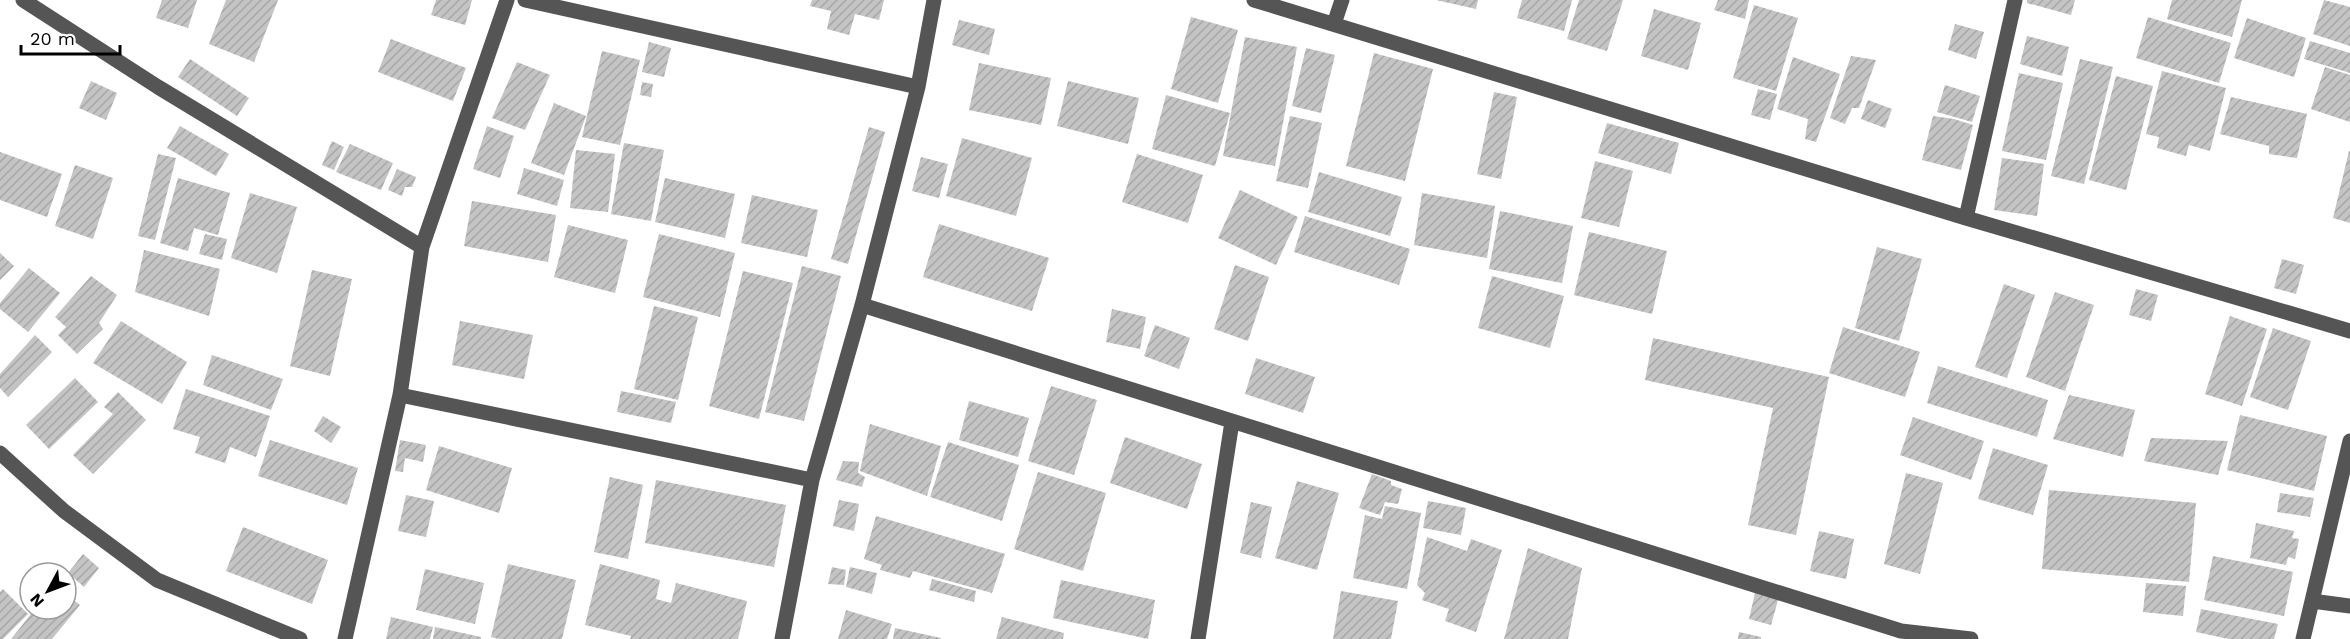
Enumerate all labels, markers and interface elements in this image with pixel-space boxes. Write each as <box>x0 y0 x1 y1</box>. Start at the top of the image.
scale bar <box>21 18 120 56</box>
text: 20 m <box>30 28 75 49</box>
north arrow <box>18 561 78 621</box>
text: N <box>26 590 48 611</box>

